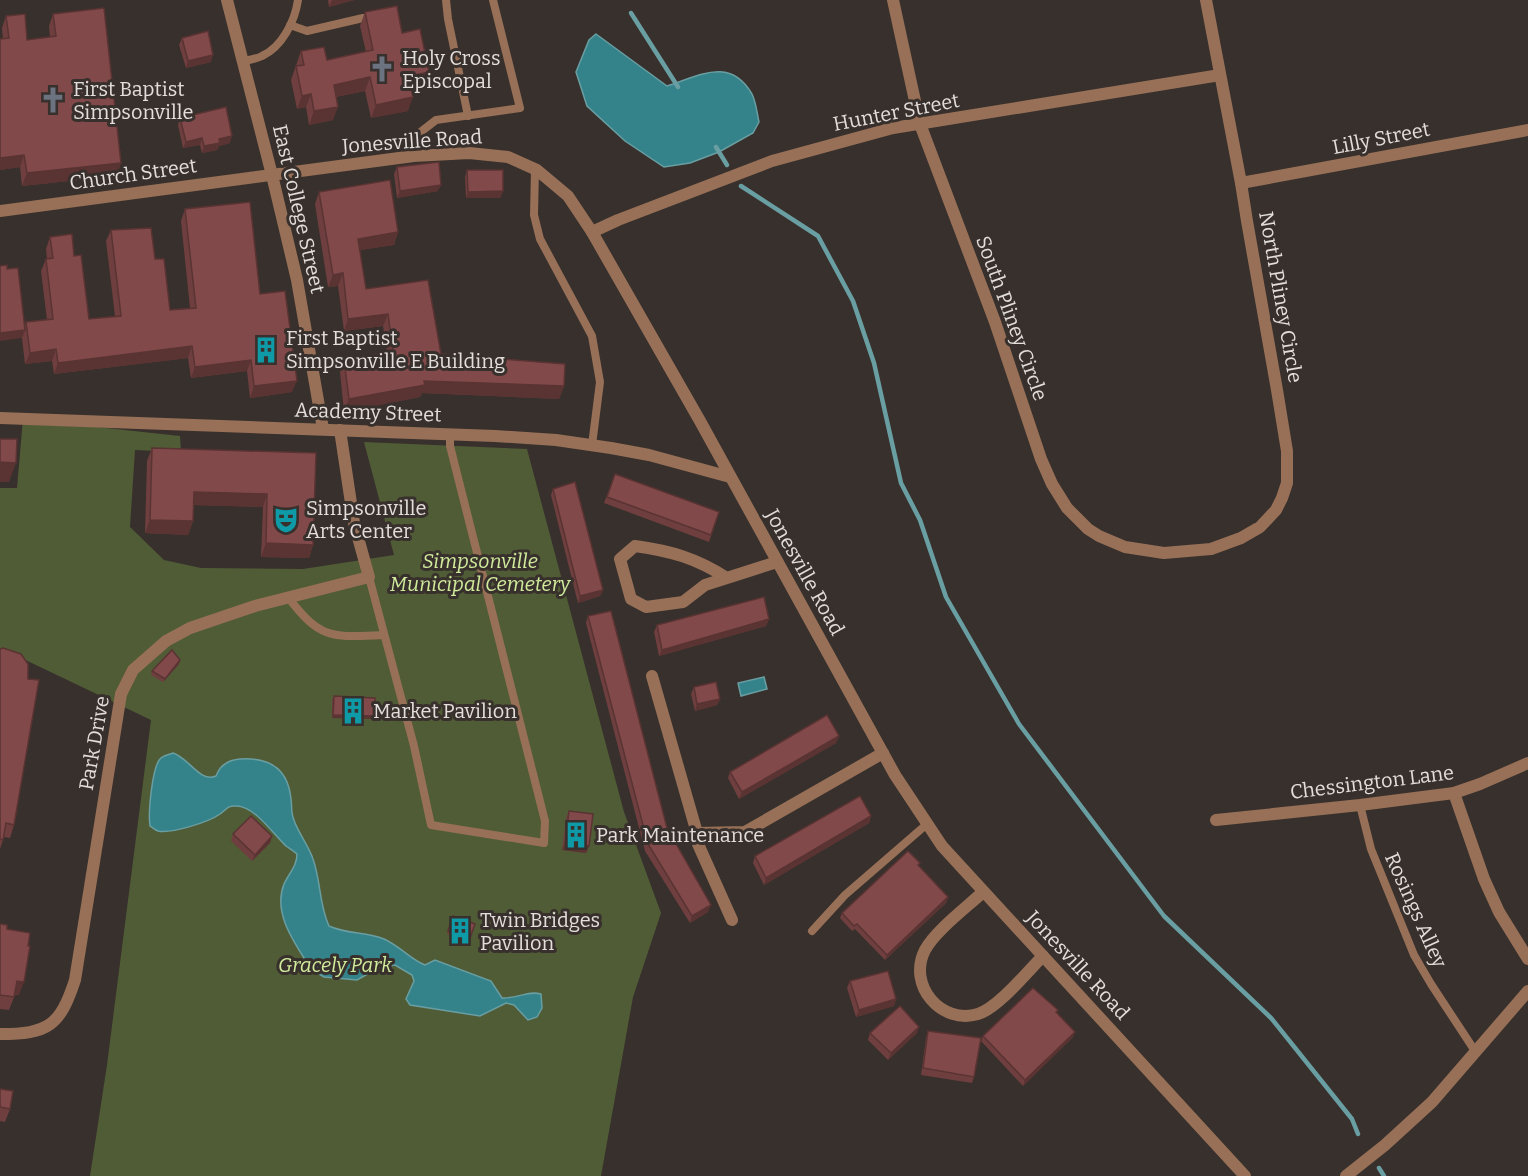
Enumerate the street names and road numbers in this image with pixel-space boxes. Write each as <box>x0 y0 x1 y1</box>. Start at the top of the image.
street label: Hunter Street <box>831 88 961 136</box>
street label: Lilly Street <box>1330 117 1432 159</box>
street label: East College Street <box>268 122 330 296</box>
street label: Jonesville Road <box>340 124 483 158</box>
street label: Church Street <box>68 153 198 195</box>
street label: North Pliney Circle <box>1254 209 1308 385</box>
street label: South Pliney Circle <box>971 232 1053 404</box>
street label: Academy Street <box>294 397 442 427</box>
street label: Jonesville Road <box>760 504 850 639</box>
street label: Park Drive <box>74 694 114 792</box>
street label: Chessington Lane <box>1289 760 1455 804</box>
street label: Rosings Alley <box>1380 849 1452 972</box>
street label: Jonesville Road <box>1021 905 1135 1025</box>

